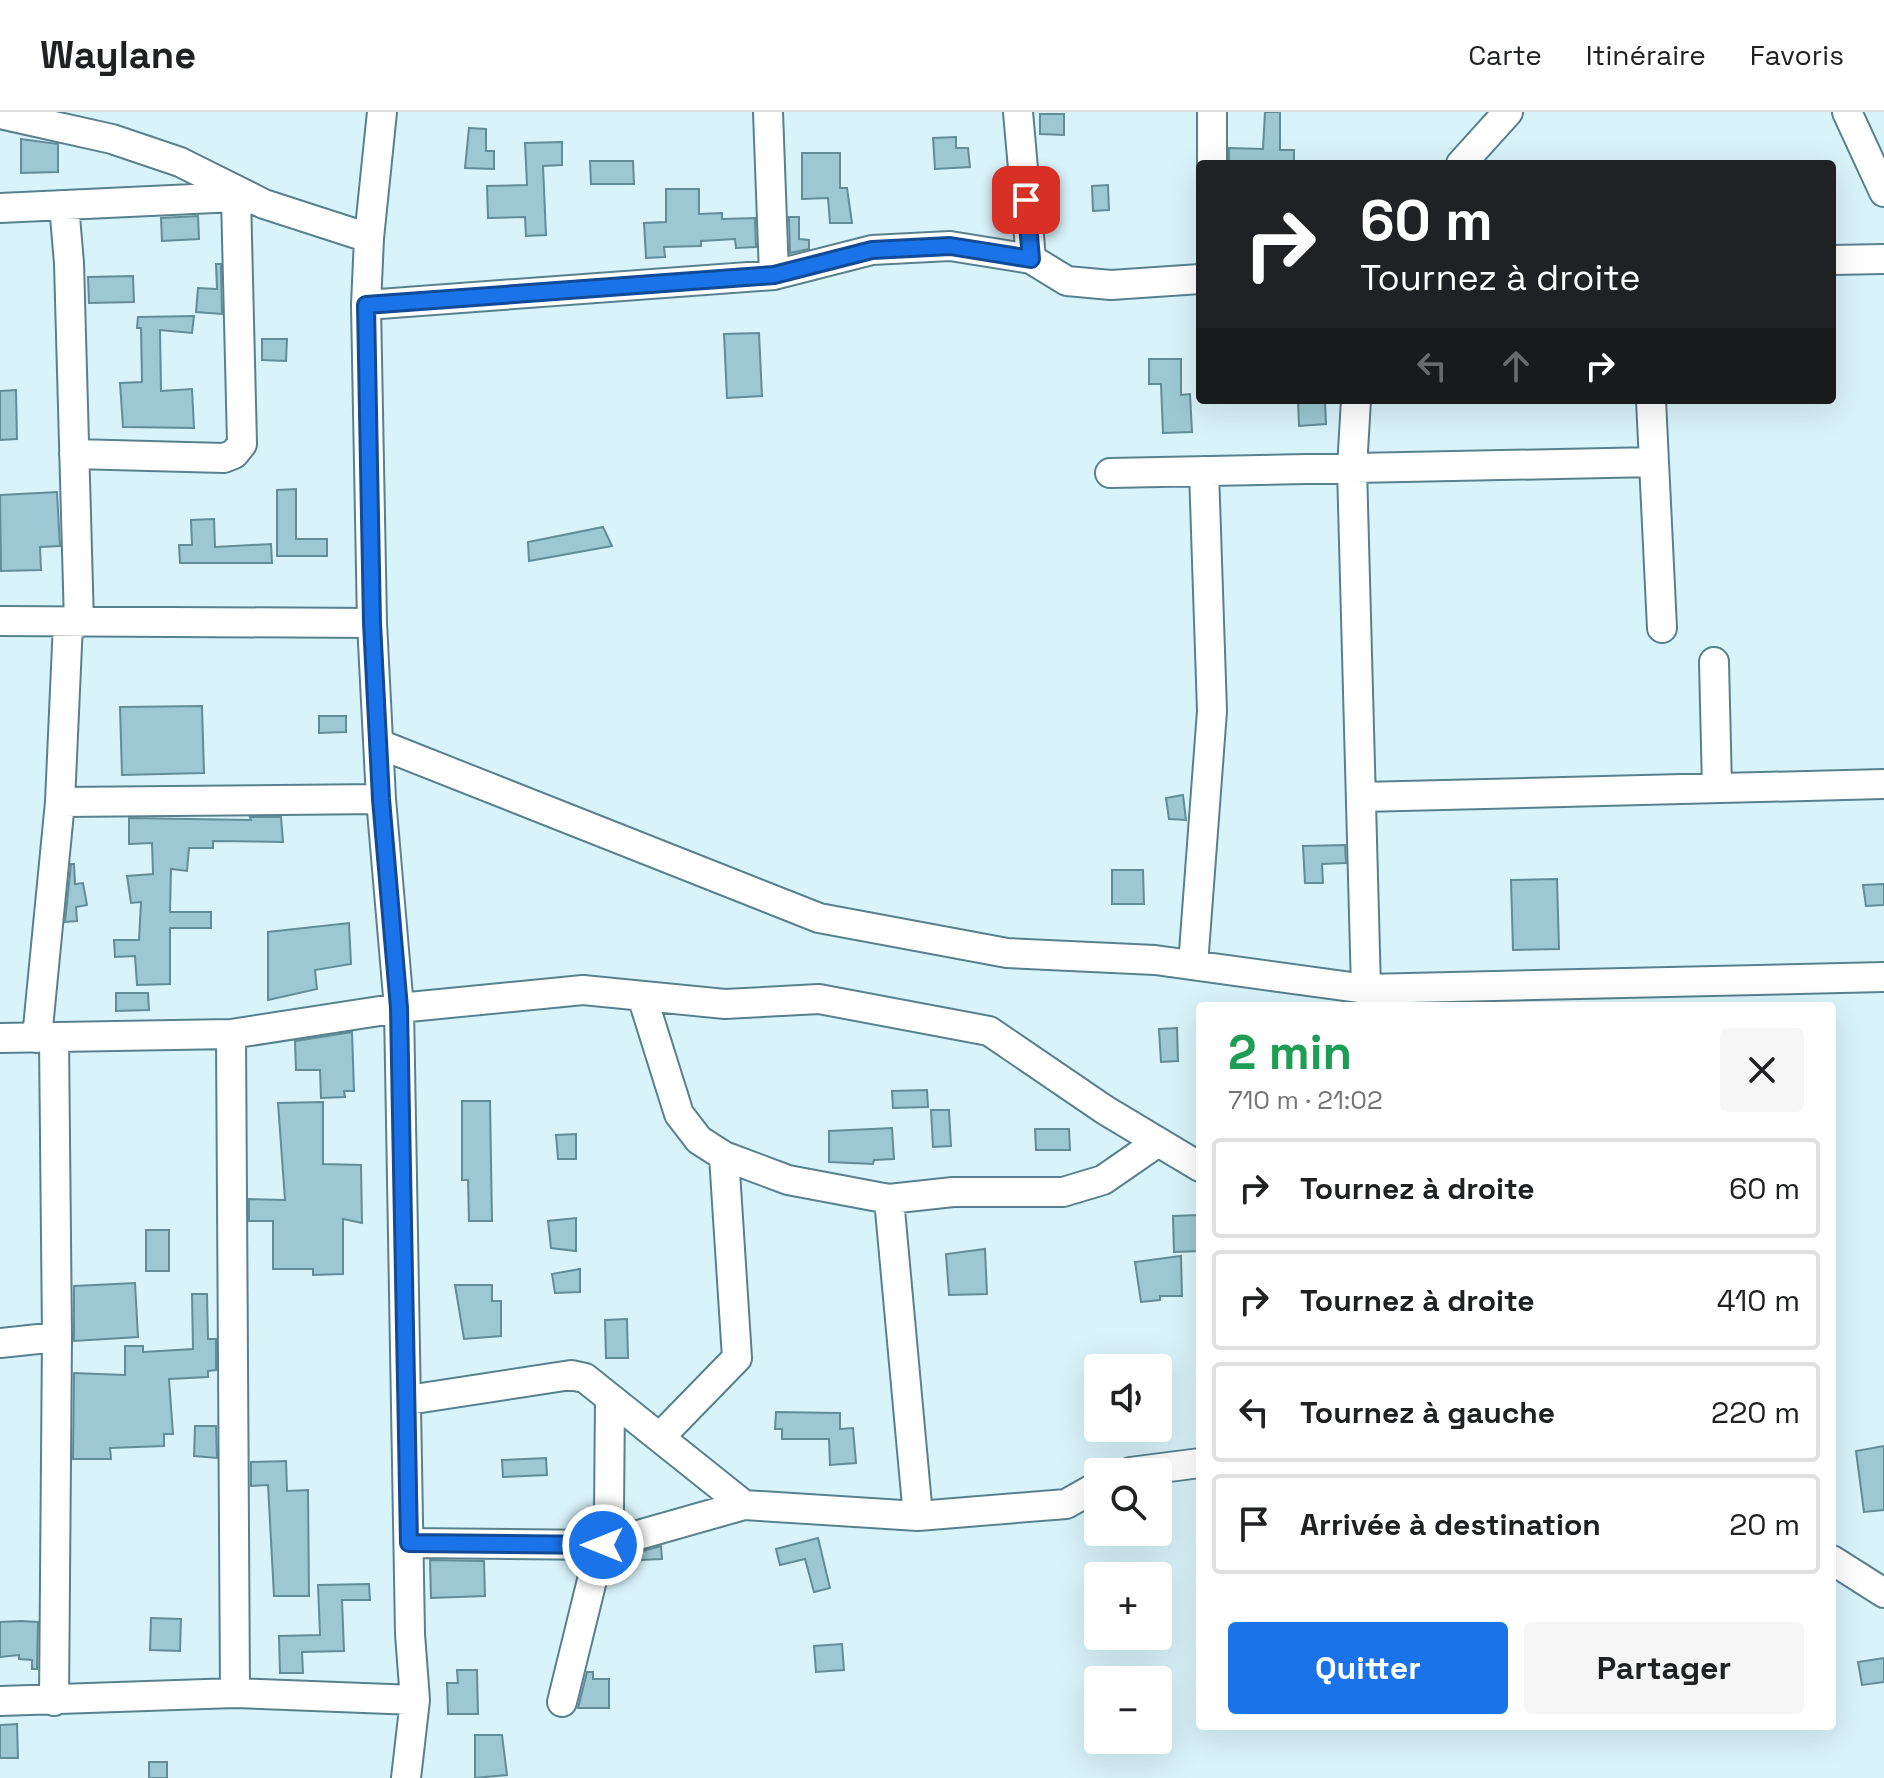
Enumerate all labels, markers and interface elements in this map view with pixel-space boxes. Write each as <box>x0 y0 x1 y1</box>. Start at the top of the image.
text: Waylane <box>40 31 196 79</box>
text: Carte <box>1468 37 1542 73</box>
text: Itinéraire <box>1586 37 1706 73</box>
text: Favoris <box>1750 37 1844 73</box>
pin <box>992 166 1060 234</box>
icon: arrive <box>1004 178 1048 222</box>
text: 60 m <box>1360 185 1493 256</box>
icon: right <box>1228 192 1332 296</box>
text: Tournez à droite <box>1360 255 1641 301</box>
icon: left <box>1410 344 1454 388</box>
icon: ahead <box>1494 344 1538 388</box>
icon: right <box>1578 344 1622 388</box>
text: 2 min <box>1228 1022 1352 1083</box>
button: close <box>1720 1028 1804 1112</box>
text: 710 m · 21:02 <box>1228 1083 1383 1117</box>
icon: right <box>1232 1166 1276 1210</box>
text: Tournez à droite <box>1300 1169 1534 1208</box>
text: 60 m <box>1729 1169 1800 1208</box>
icon: right <box>1232 1278 1276 1322</box>
text: Tournez à droite <box>1300 1281 1534 1320</box>
text: 410 m <box>1717 1281 1800 1320</box>
map controls <box>1084 1354 1172 1754</box>
button: sound <box>1084 1354 1172 1442</box>
icon: left <box>1232 1390 1276 1434</box>
text: Tournez à gauche <box>1300 1393 1555 1432</box>
text: 220 m <box>1711 1393 1800 1432</box>
button: search <box>1084 1458 1172 1546</box>
icon: arrive <box>1232 1502 1276 1546</box>
position arrow <box>561 1503 645 1587</box>
text: Arrivée à destination <box>1300 1505 1601 1544</box>
text: 20 m <box>1729 1505 1800 1544</box>
button: + <box>1084 1562 1172 1650</box>
button: Quitter <box>1228 1622 1508 1714</box>
button: Partager <box>1524 1622 1804 1714</box>
button: − <box>1084 1666 1172 1754</box>

